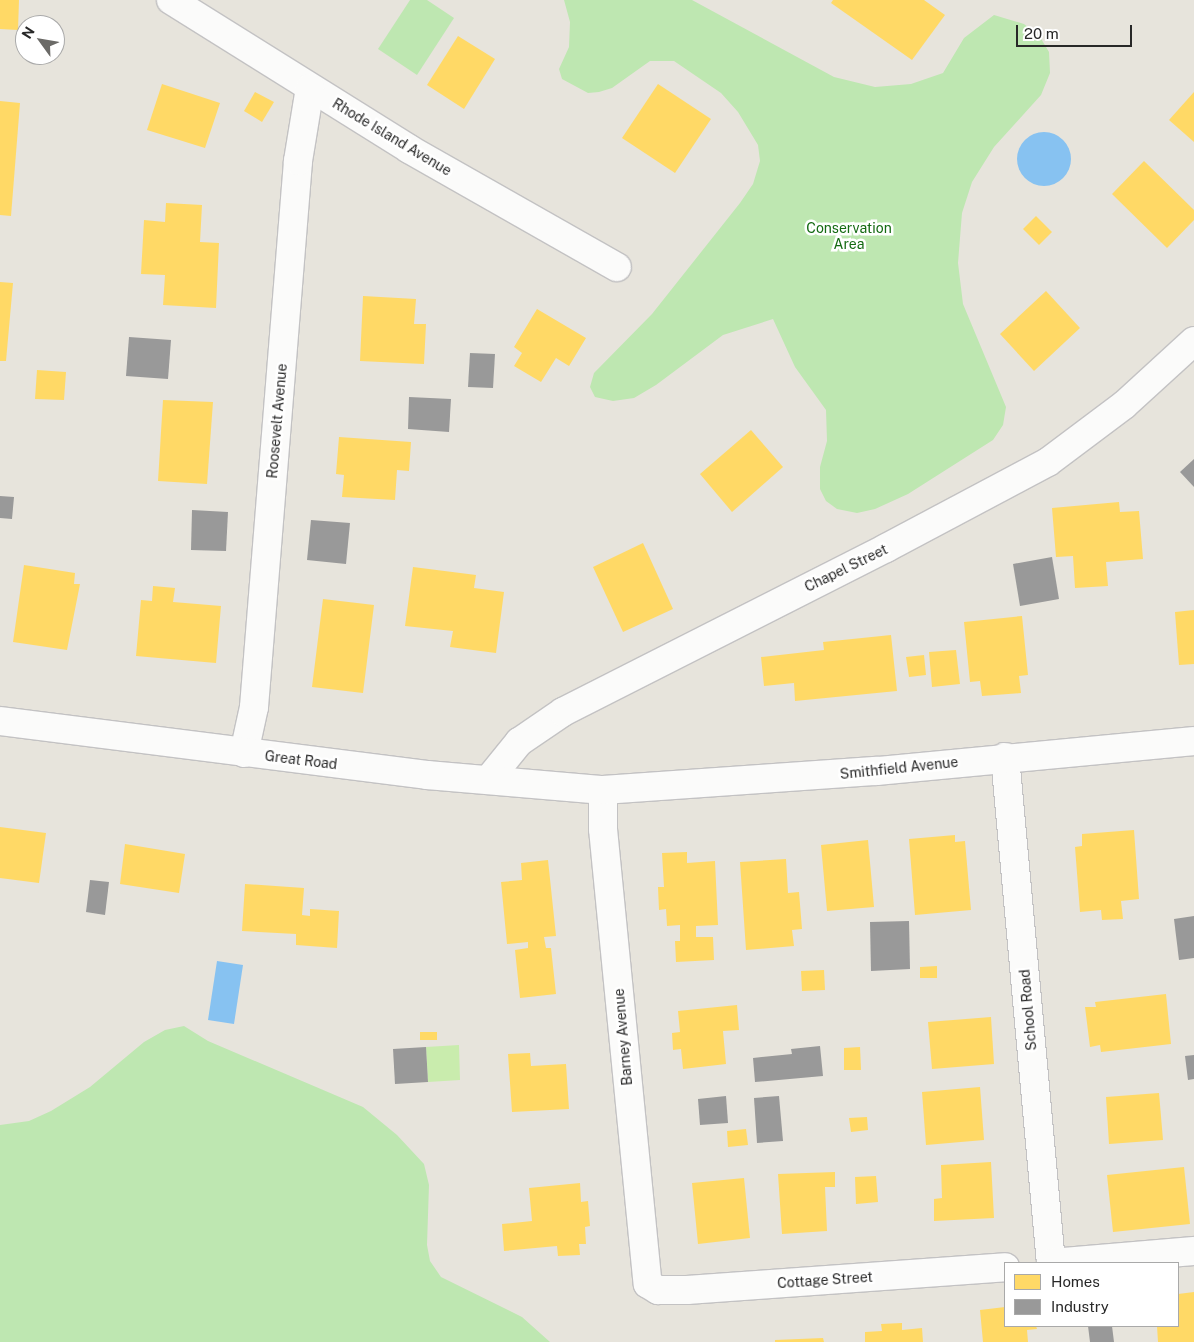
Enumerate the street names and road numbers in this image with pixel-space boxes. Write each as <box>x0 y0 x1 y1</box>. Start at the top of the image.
street label: Rhode Island Avenue <box>329 95 455 179</box>
street label: Roosevelt Avenue <box>264 363 290 479</box>
street label: Chapel Street <box>802 541 890 595</box>
street label: Great Road <box>264 747 338 773</box>
street label: Smithfield Avenue <box>839 753 959 783</box>
street label: School Road <box>1016 969 1040 1051</box>
street label: Barney Avenue <box>610 988 636 1086</box>
street label: Cottage Street <box>777 1268 873 1292</box>

